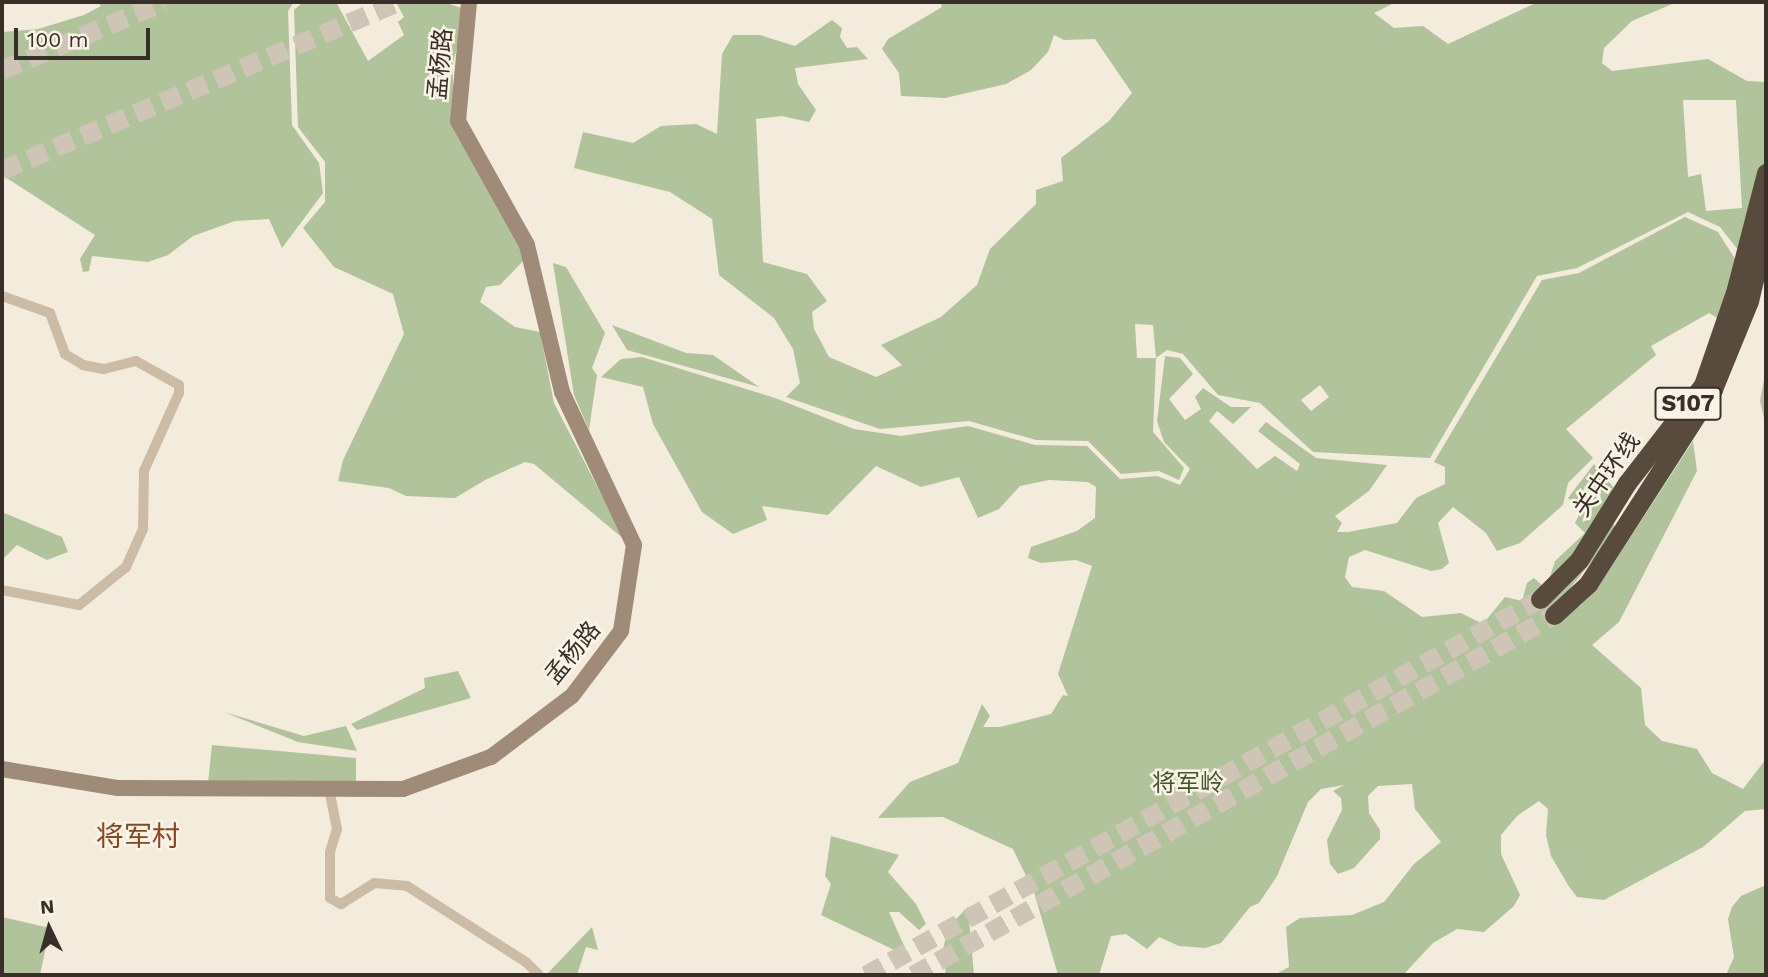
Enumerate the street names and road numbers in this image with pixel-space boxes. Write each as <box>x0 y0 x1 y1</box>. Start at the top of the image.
street label: 孟杨路 <box>424 27 458 101</box>
road number: S107 <box>1653 384 1723 424</box>
street label: 关中环线 <box>1568 427 1646 523</box>
street label: 孟杨路 <box>539 616 607 690</box>

